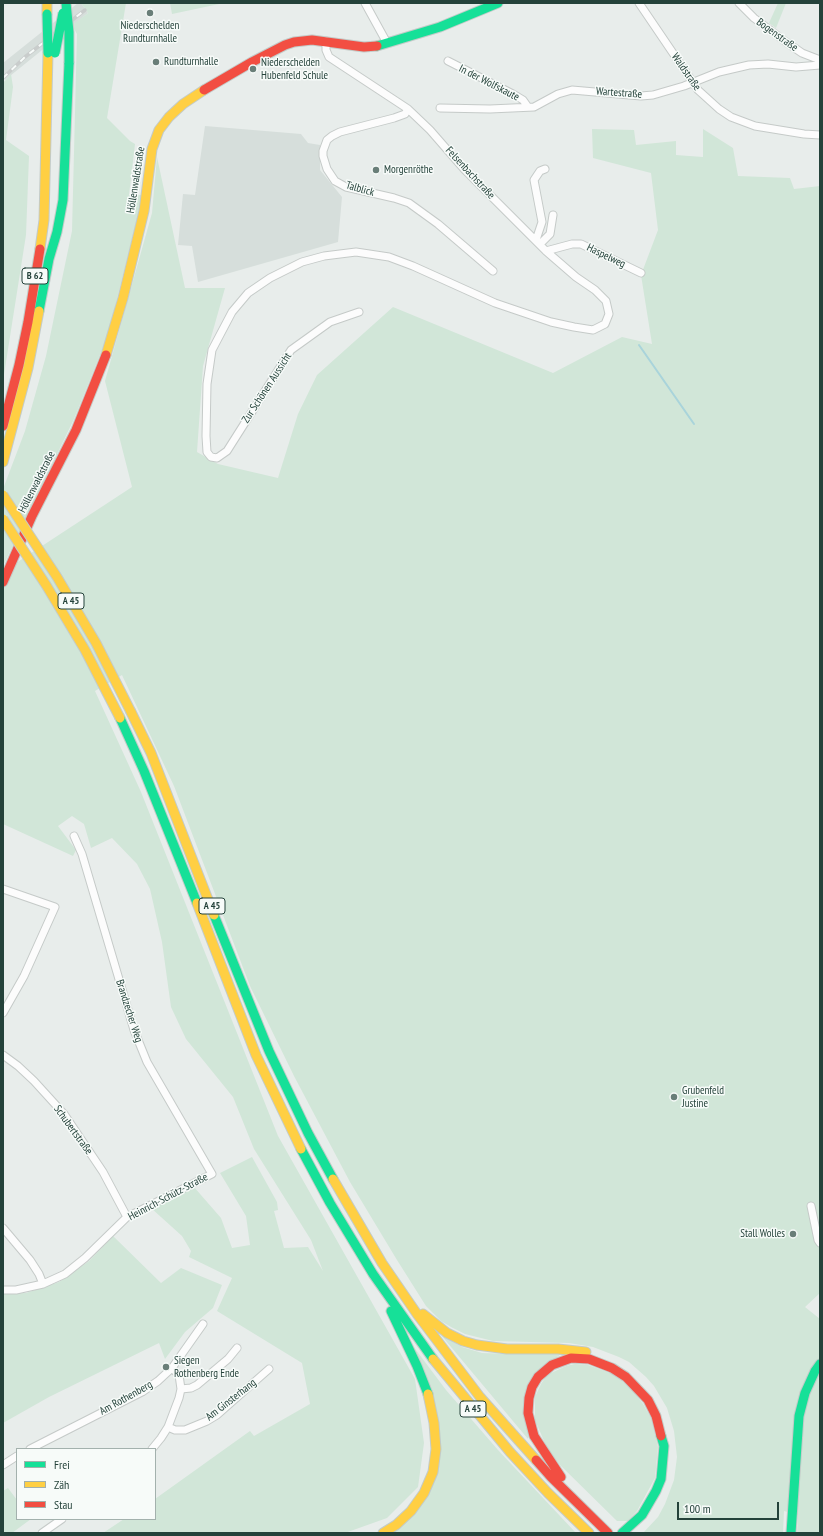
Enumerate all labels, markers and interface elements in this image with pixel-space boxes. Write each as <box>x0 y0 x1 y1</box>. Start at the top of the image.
marker: Niederschelden Rundturnhalle <box>145 8 155 18</box>
street label: Bogenstraße <box>754 16 800 54</box>
place label: Niederschelden Rundturnhalle <box>121 19 179 45</box>
street label: Waldstraße <box>668 51 704 93</box>
place label: Rundturnhalle <box>164 55 218 69</box>
place label: Niederschelden Hubenfeld Schule <box>261 56 328 82</box>
marker: Rundturnhalle <box>151 57 161 67</box>
street label: In der Wolfskaute <box>457 62 521 104</box>
marker: Niederschelden Hubenfeld Schule <box>248 64 258 74</box>
street label: Wartestraße <box>595 85 643 101</box>
street label: Felsenbachstraße <box>442 144 498 202</box>
street label: Höllenwaldstraße <box>124 146 148 214</box>
place label: Morgenröthe <box>384 163 433 177</box>
marker: Morgenröthe <box>371 165 381 175</box>
street label: Talblick <box>344 179 376 199</box>
street label: Haspelweg <box>584 241 628 271</box>
road number: B 62 <box>22 268 48 284</box>
street label: Zur Schönen Aussicht <box>239 350 295 426</box>
street label: Höllenwaldstraße <box>16 449 58 515</box>
road number: A 45 <box>58 593 84 609</box>
road number: A 45 <box>199 898 225 914</box>
street label: Brandzecher Weg <box>113 978 145 1044</box>
place label: Grubenfeld Justine <box>682 1084 724 1110</box>
marker: Grubenfeld Justine <box>669 1092 679 1102</box>
street label: Schubertstraße <box>51 1103 95 1157</box>
street label: Heinrich-Schütz-Straße <box>126 1170 210 1224</box>
place label: Stall Wolles <box>740 1227 785 1241</box>
marker: Stall Wolles <box>788 1229 798 1239</box>
place label: Siegen Rothenberg Ende <box>174 1354 239 1380</box>
marker: Siegen Rothenberg Ende <box>161 1362 171 1372</box>
street label: Am Ginsterhang <box>203 1376 259 1424</box>
street label: Am Rothenberg <box>97 1378 155 1418</box>
road number: A 45 <box>460 1401 486 1417</box>
legend <box>16 1448 156 1520</box>
text: Frei <box>54 1457 70 1472</box>
text: Zäh <box>54 1477 69 1492</box>
scale bar <box>679 1494 781 1520</box>
text: Stau <box>54 1497 72 1512</box>
text: 100 m <box>684 1501 711 1516</box>

